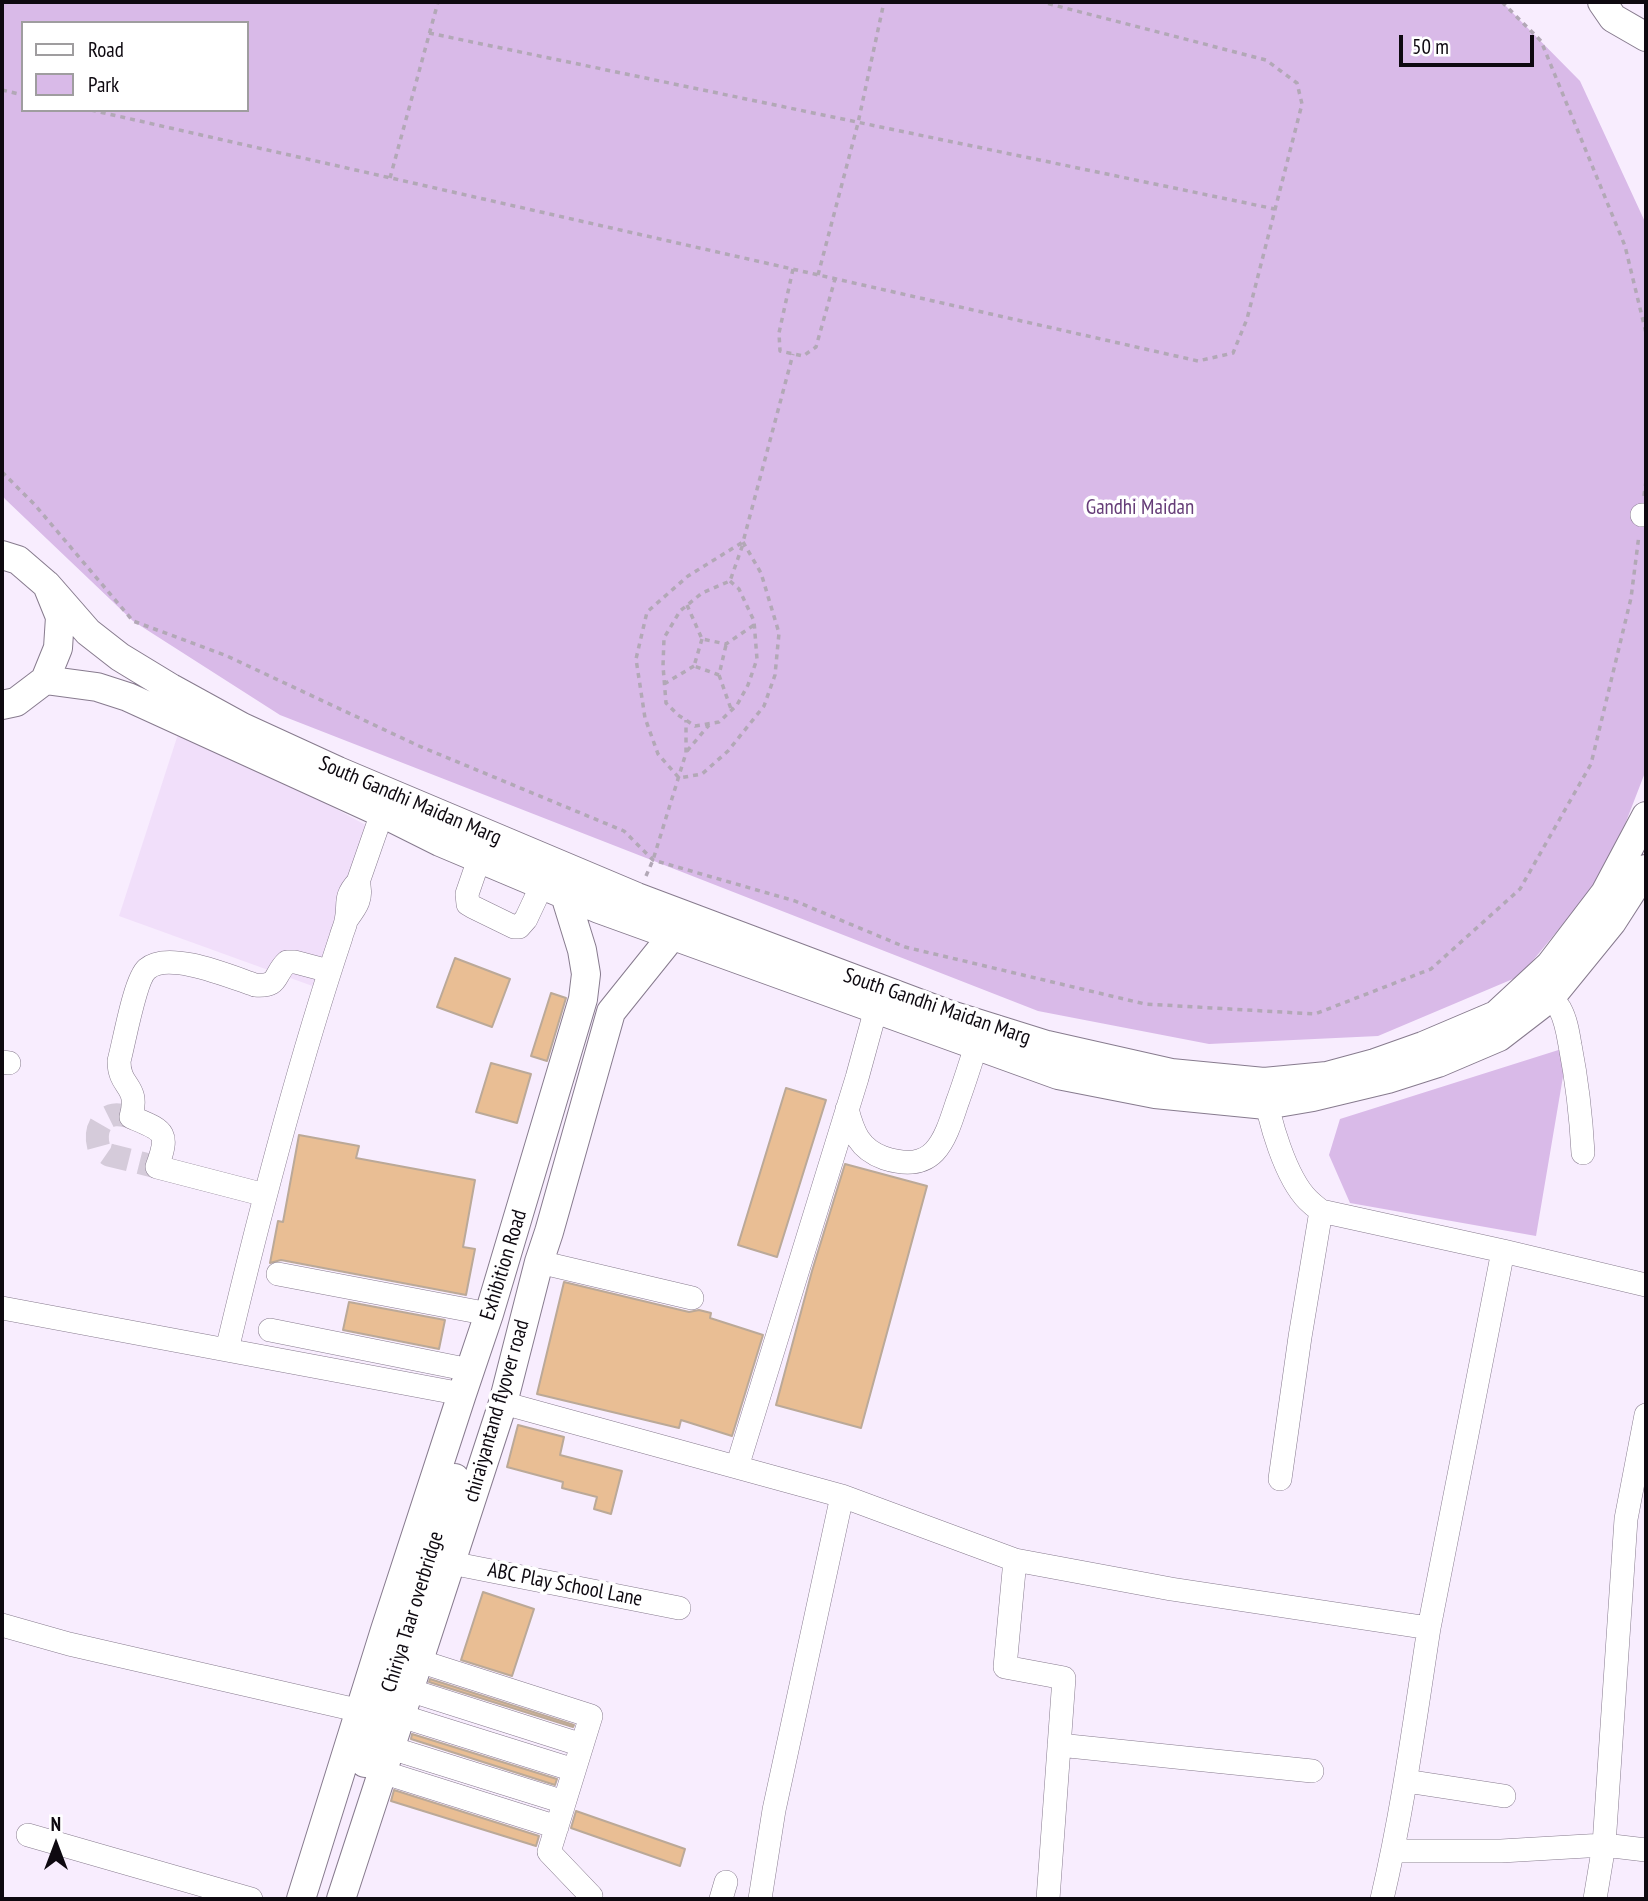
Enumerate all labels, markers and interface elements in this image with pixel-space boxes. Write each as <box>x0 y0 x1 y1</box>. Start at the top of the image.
legend <box>21 21 248 112</box>
scale bar <box>1403 21 1538 65</box>
text: 50 m <box>1412 33 1449 60</box>
text: Road <box>88 36 124 63</box>
text: Park <box>88 71 119 98</box>
park label: Gandhi Maidan <box>1086 495 1194 521</box>
street label: South Gandhi Maidan Marg <box>315 751 505 851</box>
street label: South Gandhi Maidan Marg <box>840 963 1034 1051</box>
street label: Exhibition Road <box>475 1207 533 1323</box>
street label: chiraiyantand flyover road <box>459 1317 535 1505</box>
street label: Chiriya Taar overbridge <box>377 1529 449 1695</box>
street label: ABC Play School Lane <box>486 1558 644 1612</box>
north arrow <box>21 1810 91 1880</box>
text: N <box>51 1812 61 1836</box>

